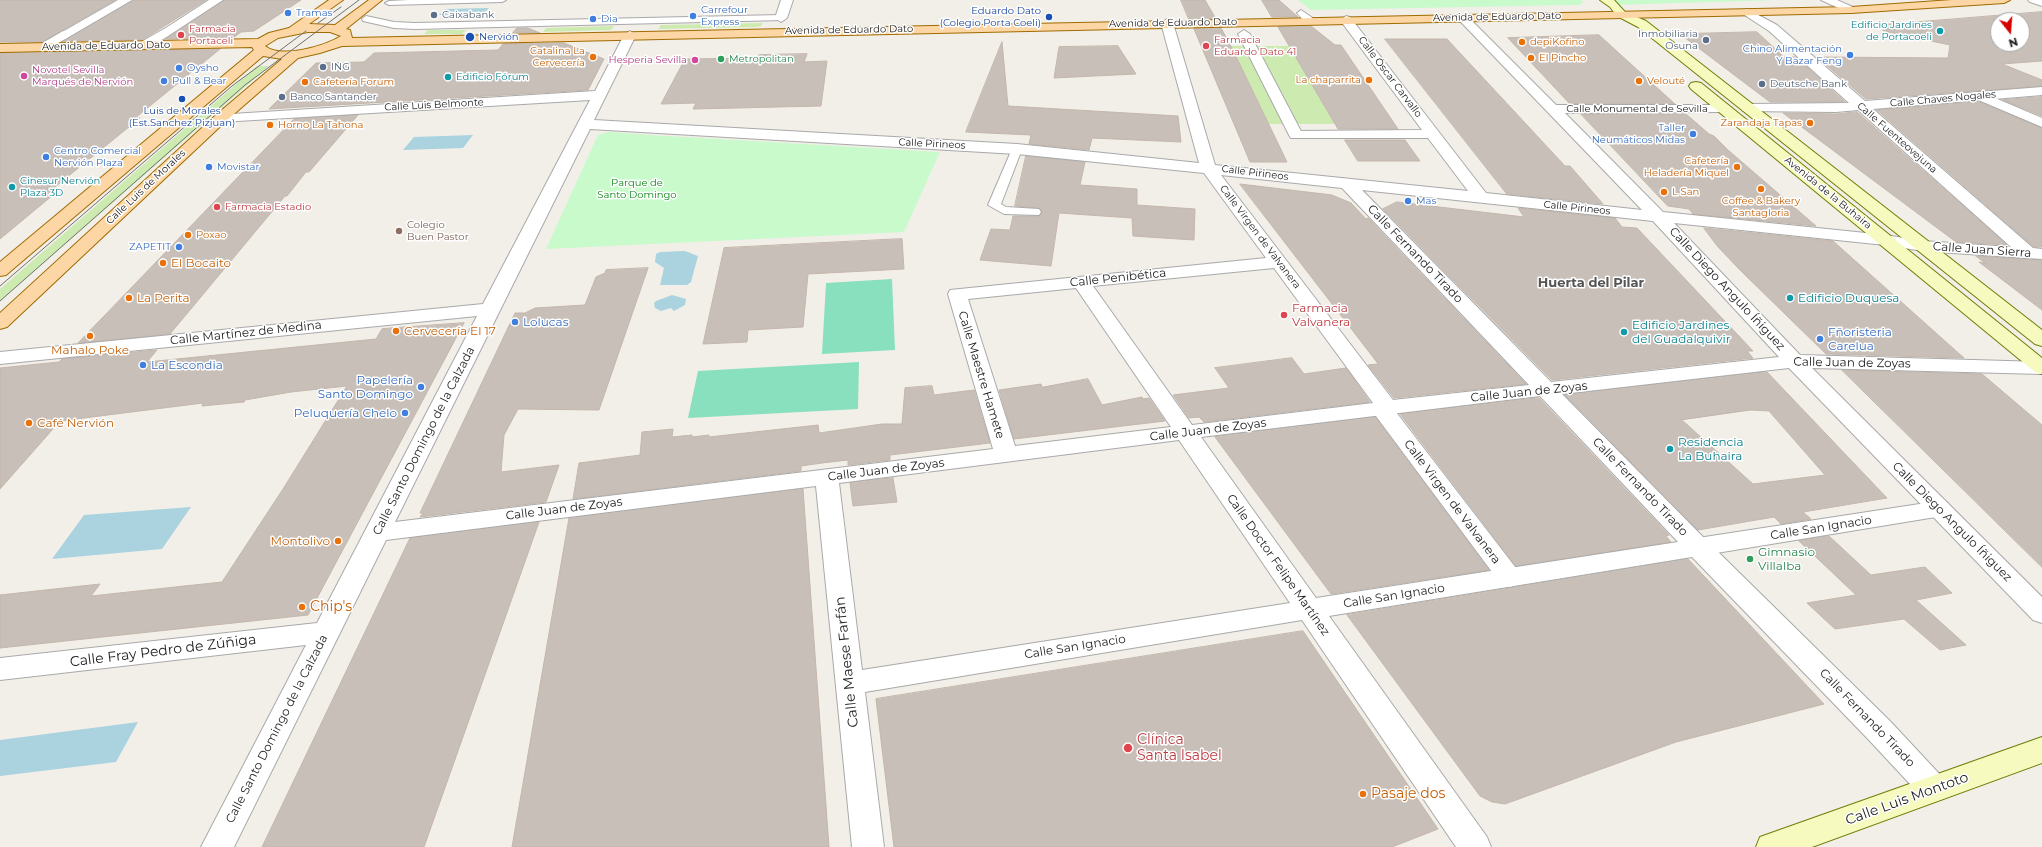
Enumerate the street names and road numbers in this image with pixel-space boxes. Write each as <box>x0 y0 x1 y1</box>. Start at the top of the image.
street label: Avenida de Eduardo Dato <box>1433 10 1561 24</box>
street label: Avenida de Eduardo Dato <box>1109 16 1237 30</box>
street label: Avenida de Eduardo Dato <box>785 23 913 37</box>
street label: Calle Óscar Carvallo <box>1356 34 1424 120</box>
street label: Avenida de Eduardo Dato <box>42 39 170 53</box>
street label: Calle Chaves Nogales <box>1890 88 1996 110</box>
street label: Calle Luis Belmonte <box>384 96 484 114</box>
street label: Calle Fuenteovejuna <box>1855 100 1939 176</box>
street label: Calle Monumental de Sevilla <box>1566 103 1708 115</box>
street label: Calle Pirineos <box>898 136 966 152</box>
street label: Calle Luis de Morales <box>104 147 188 227</box>
street label: Avenida de la Buhaira <box>1782 154 1874 232</box>
street label: Calle Pirineos <box>1221 163 1289 183</box>
street label: Calle Virgen de Valvanera <box>1217 183 1303 291</box>
street label: Calle Pirineos <box>1543 199 1611 217</box>
street label: Calle Fernando Tirado <box>1364 202 1466 306</box>
street label: Calle Diego Angulo Íñiguez <box>1666 224 1788 354</box>
street label: Calle Juan Sierra <box>1932 239 2032 261</box>
street label: Calle Penibética <box>1069 266 1167 290</box>
street label: Calle Maestre Hamete <box>955 309 1007 441</box>
street label: Calle Martínez de Medina <box>169 318 323 348</box>
street label: Calle Santo Domingo de la Calzada <box>370 344 478 538</box>
street label: Calle Juan de Zoyas <box>1793 355 1911 371</box>
street label: Calle Juan de Zoyas <box>1470 379 1588 405</box>
street label: Calle Juan de Zoyas <box>1149 416 1267 444</box>
street label: Calle Fernando Tirado <box>1589 435 1691 539</box>
street label: Calle Virgen de Valvanera <box>1401 437 1503 567</box>
street label: Calle Juan de Zoyas <box>827 456 945 484</box>
street label: Calle Diego Angulo Íñiguez <box>1889 459 2015 585</box>
street label: Calle Doctor Felipe Martínez <box>1224 491 1332 639</box>
street label: Calle Juan de Zoyas <box>505 495 623 523</box>
street label: Calle San Ignacio <box>1769 513 1873 543</box>
street label: Calle San Ignacio <box>1342 581 1446 611</box>
street label: Calle Maese Farfán <box>832 596 862 728</box>
street label: Calle Fray Pedro de Zúñiga <box>69 631 257 671</box>
street label: Calle Santo Domingo de la Calzada <box>223 632 331 826</box>
street label: Calle San Ignacio <box>1023 632 1127 662</box>
street label: Calle Fernando Tirado <box>1816 666 1918 770</box>
street label: Calle Luis Montoto <box>1843 769 1971 829</box>

